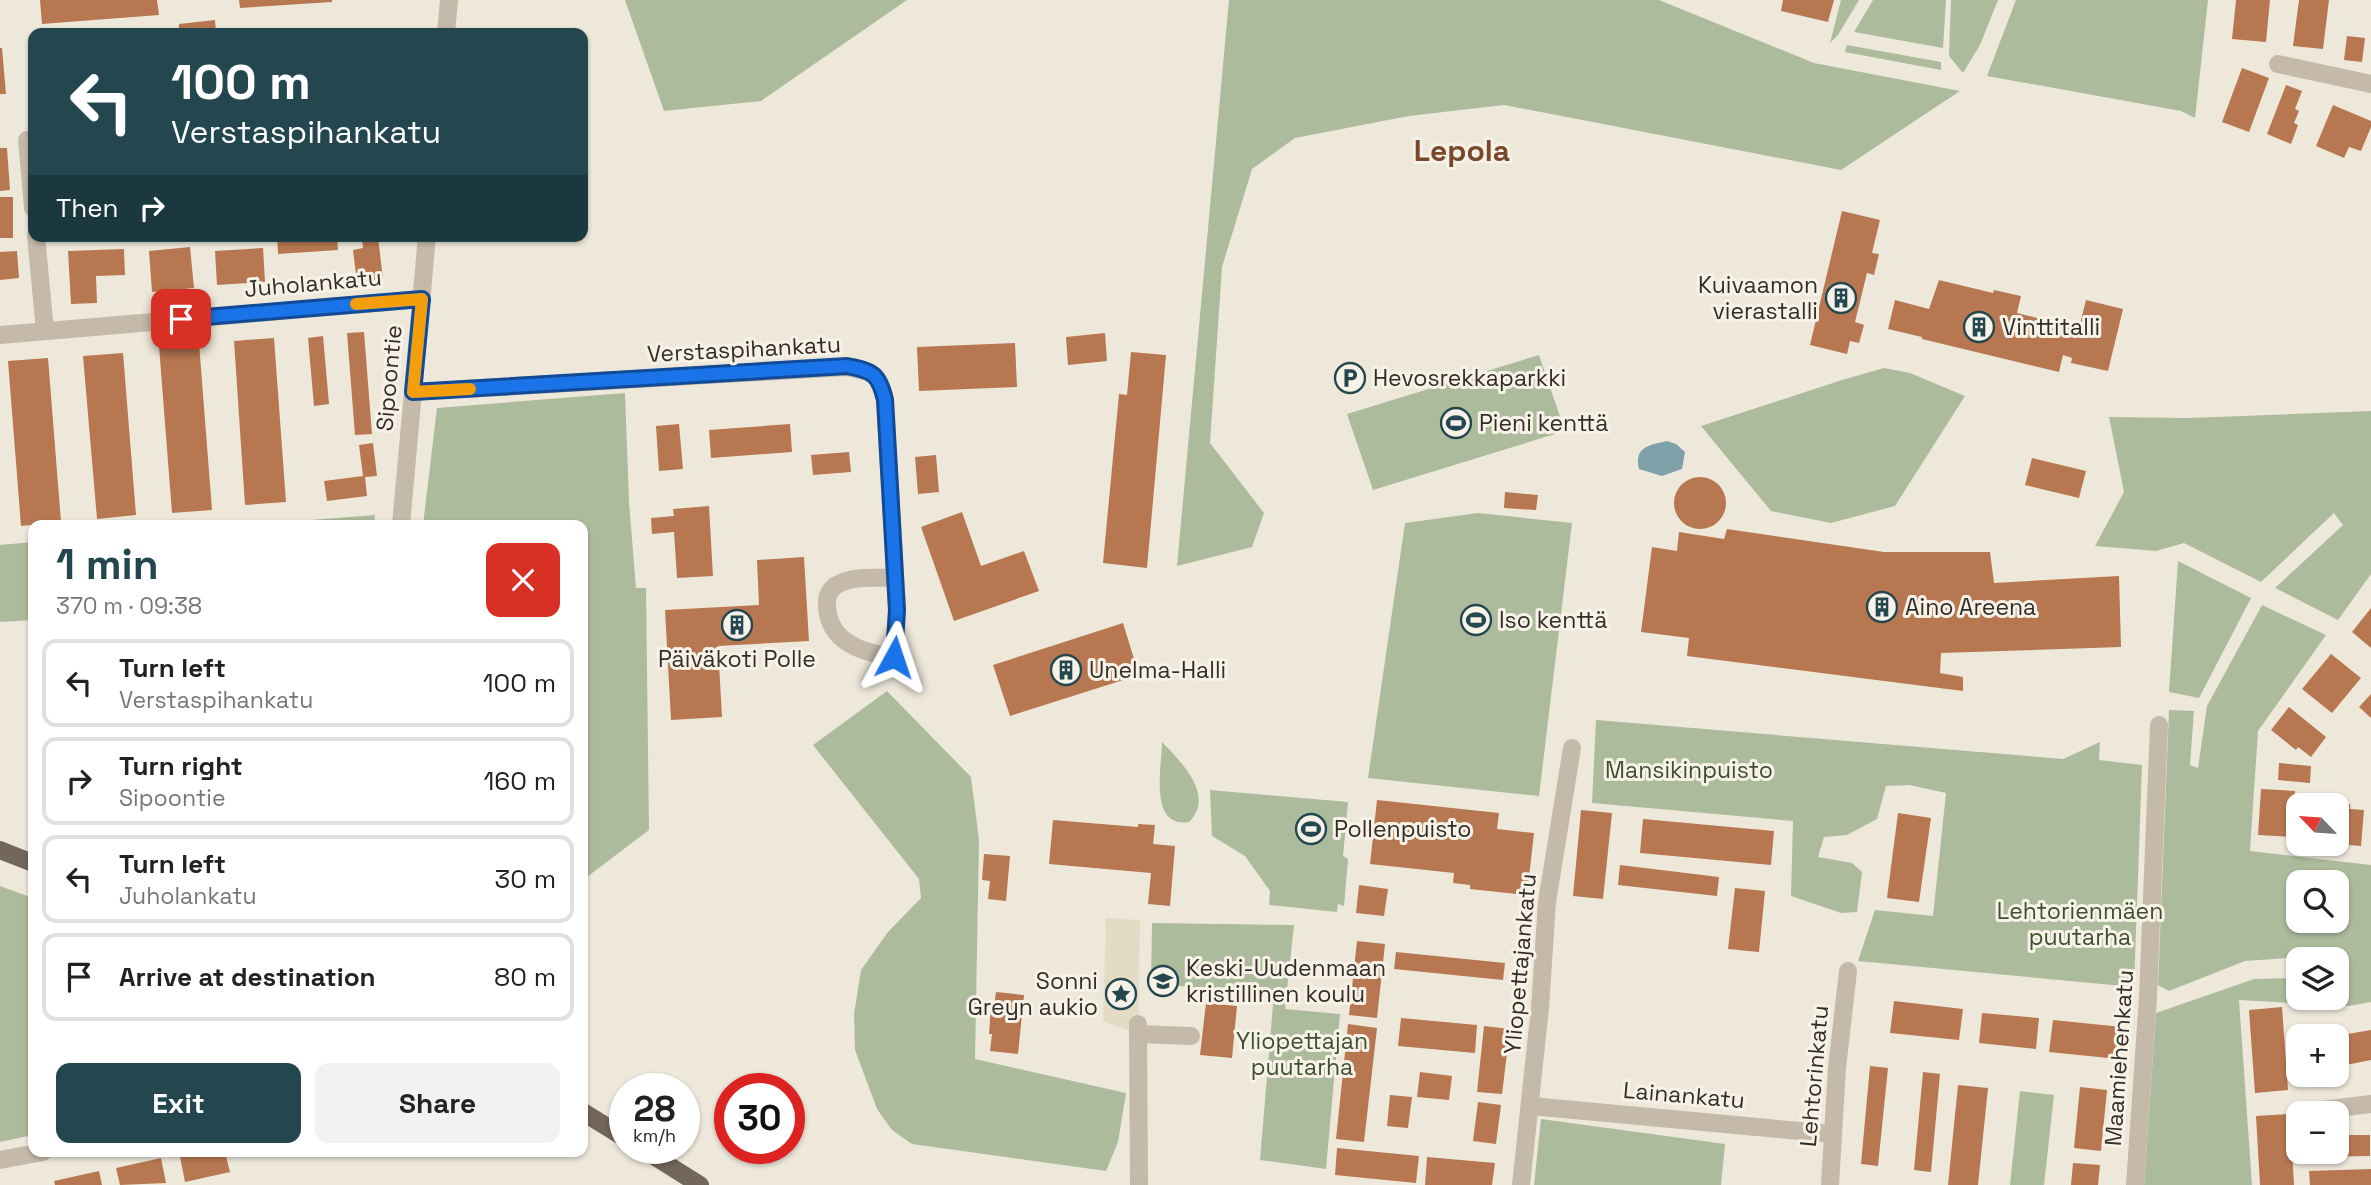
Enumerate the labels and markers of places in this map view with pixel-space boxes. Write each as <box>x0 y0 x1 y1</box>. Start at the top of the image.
place label: Kuivaamon vierastalli <box>1698 270 1818 326</box>
building icon: Kuivaamon vierastalli <box>1824 281 1858 315</box>
pin <box>151 289 211 349</box>
building icon: Vinttitalli <box>1962 310 1996 344</box>
place label: Vinttitalli <box>2002 312 2100 342</box>
parking icon: Hevosrekkaparkki <box>1333 361 1367 395</box>
place label: Hevosrekkaparkki <box>1373 363 1566 393</box>
sports icon: Pieni kenttä <box>1439 406 1473 440</box>
place label: Pieni kenttä <box>1479 408 1608 438</box>
building icon: Aino Areena <box>1865 590 1899 624</box>
place label: Aino Areena <box>1905 592 2036 622</box>
sports icon: Iso kenttä <box>1459 603 1493 637</box>
place label: Iso kenttä <box>1499 605 1608 635</box>
building icon: Päiväkoti Polle <box>720 608 754 642</box>
place label: Päiväkoti Polle <box>658 644 816 674</box>
building icon: Unelma-Halli <box>1049 653 1083 687</box>
place label: Unelma-Halli <box>1089 655 1226 685</box>
sports icon: Pollenpuisto <box>1294 812 1328 846</box>
place label: Pollenpuisto <box>1334 814 1471 844</box>
place label: Keski-Uudenmaan kristillinen koulu <box>1186 953 1386 1009</box>
school or university icon: Keski-Uudenmaan kristillinen koulu <box>1146 964 1180 998</box>
place label: Sonni Greyn aukio <box>968 966 1098 1022</box>
place icon: Sonni Greyn aukio <box>1104 977 1138 1011</box>

